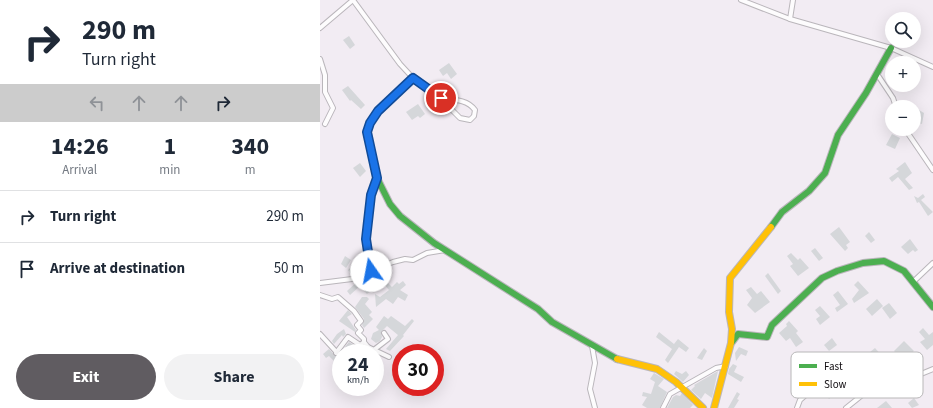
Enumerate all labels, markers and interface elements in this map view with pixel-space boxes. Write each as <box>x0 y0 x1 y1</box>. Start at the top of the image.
text: 290 m <box>82 10 156 50</box>
map controls <box>885 12 921 136</box>
button: search <box>885 12 921 48</box>
icon: right <box>16 16 68 68</box>
text: Turn right <box>82 47 156 72</box>
button: + <box>885 56 921 92</box>
pin <box>424 81 458 115</box>
icon: arrive <box>430 87 452 109</box>
icon: left <box>86 92 108 114</box>
icon: ahead <box>128 92 150 114</box>
icon: ahead <box>170 92 192 114</box>
icon: right <box>212 92 234 114</box>
button: − <box>885 100 921 136</box>
text: 14:26 <box>51 129 109 164</box>
text: 1 <box>164 129 176 164</box>
text: 340 <box>231 129 269 164</box>
text: Arrival <box>62 161 97 179</box>
text: min <box>159 161 180 179</box>
text: m <box>245 161 256 179</box>
icon: right <box>16 206 38 228</box>
text: Turn right <box>50 206 116 227</box>
text: 290 m <box>266 206 304 227</box>
position arrow <box>350 250 392 292</box>
icon: arrive <box>16 258 38 280</box>
text: Arrive at destination <box>50 258 185 279</box>
text: 50 m <box>274 258 304 279</box>
speed limit sign: 30 <box>392 344 444 396</box>
text: 24 <box>347 351 369 379</box>
legend <box>791 352 923 398</box>
button: Exit <box>16 354 156 400</box>
button: Share <box>164 354 304 400</box>
text: Fast <box>824 359 843 374</box>
text: km/h <box>347 373 369 387</box>
text: Slow <box>824 377 847 392</box>

